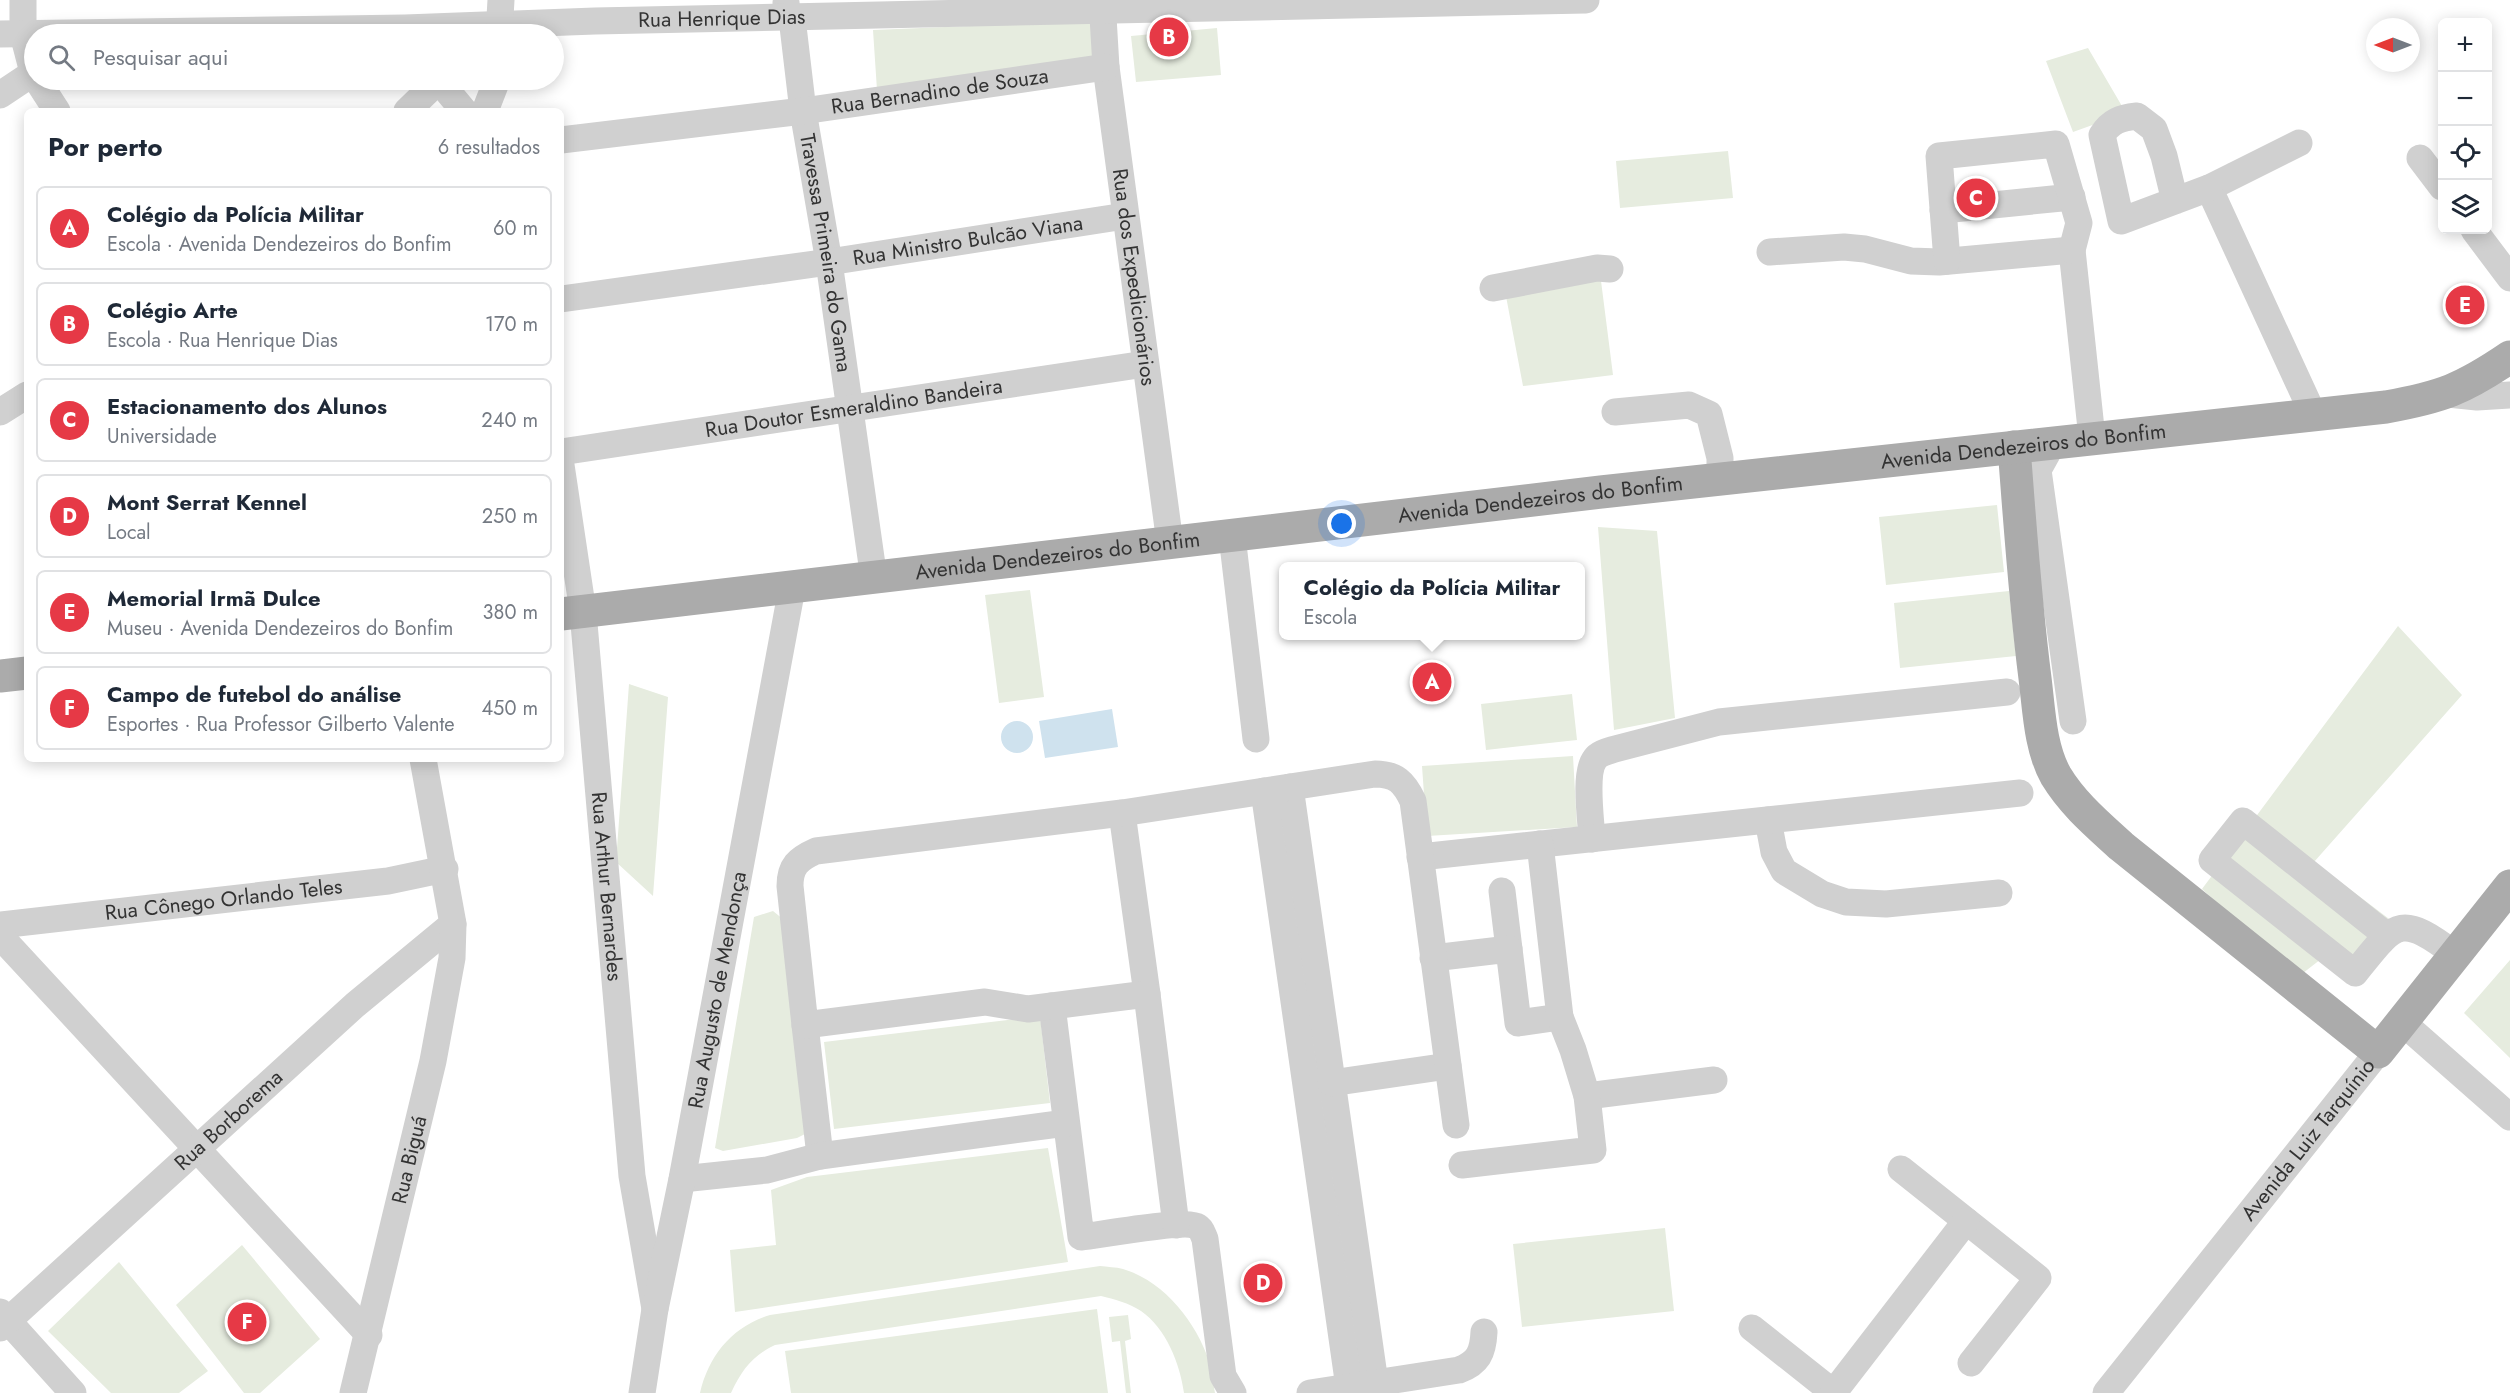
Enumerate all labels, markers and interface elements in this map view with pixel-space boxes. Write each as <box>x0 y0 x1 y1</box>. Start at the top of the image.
street label: Rua Henrique Dias <box>638 2 806 35</box>
pin: B <box>1150 15 1188 60</box>
north arrow <box>2366 18 2420 72</box>
map controls <box>2438 18 2492 234</box>
button: + <box>2438 18 2492 72</box>
search box <box>24 24 564 90</box>
icon: search <box>45 41 78 74</box>
text: Pesquisar aqui <box>93 41 228 73</box>
street label: Rua Bernadino de Souza <box>829 61 1050 122</box>
button: − <box>2438 72 2492 126</box>
button: locate <box>2438 126 2492 180</box>
text: Por perto <box>48 128 162 166</box>
street label: Travessa Primeira do Gama <box>792 131 859 374</box>
text: 6 resultados <box>438 133 540 162</box>
street label: Rua dos Expedicionários <box>1105 167 1164 387</box>
pin: C <box>1956 176 1996 220</box>
button: layers <box>2438 180 2492 234</box>
text: Colégio da Polícia Militar <box>107 198 364 230</box>
street label: Rua Ministro Bulcão Viana <box>851 208 1085 273</box>
text: A <box>62 214 77 243</box>
text: 60 m <box>493 214 538 243</box>
text: Escola · Avenida Dendezeiros do Bonfim <box>107 230 452 259</box>
pin: E <box>2446 282 2484 328</box>
text: Colégio Arte <box>107 294 238 326</box>
text: B <box>63 310 76 339</box>
text: 170 m <box>485 310 538 339</box>
text: Escola · Rua Henrique Dias <box>107 326 338 355</box>
street label: Rua Doutor Esmeraldino Bandeira <box>703 371 1004 445</box>
text: Estacionamento dos Alunos <box>107 390 387 422</box>
text: C <box>62 406 77 435</box>
text: 240 m <box>481 406 538 435</box>
street label: Avenida Dendezeiros do Bonfim <box>1879 416 2168 477</box>
text: Universidade <box>107 422 217 451</box>
street label: Avenida Dendezeiros do Bonfim <box>1396 468 1684 531</box>
text: Mont Serrat Kennel <box>107 486 307 518</box>
text: D <box>62 502 77 531</box>
text: 250 m <box>482 502 538 531</box>
your location <box>1327 509 1356 538</box>
text: Local <box>107 518 151 547</box>
street label: Avenida Dendezeiros do Bonfim <box>913 524 1202 587</box>
popup <box>1279 562 1585 640</box>
text: Colégio da Polícia Militar <box>1303 571 1561 603</box>
text: Memorial Irmã Dulce <box>107 582 321 614</box>
text: E <box>63 598 76 627</box>
text: 380 m <box>483 598 538 627</box>
text: Escola <box>1303 603 1357 632</box>
text: Museu · Avenida Dendezeiros do Bonfim <box>107 614 453 643</box>
pin: A <box>1412 660 1452 704</box>
text: Campo de futebol do análise <box>107 678 401 710</box>
text: F <box>64 694 75 723</box>
text: 450 m <box>481 694 538 723</box>
text: Esportes · Rua Professor Gilberto Valente <box>107 710 455 739</box>
street label: Rua Arthur Bernardes <box>584 790 630 982</box>
street label: Rua Augusto de Mendonça <box>680 869 754 1111</box>
street label: Rua Cônego Orlando Teles <box>103 871 344 928</box>
street label: Avenida Luiz Tarquínio <box>2234 1052 2382 1227</box>
street label: Rua Borborema <box>168 1063 289 1177</box>
street label: Rua Biguá <box>384 1113 434 1207</box>
pin: D <box>1244 1260 1282 1306</box>
pin: F <box>228 1300 266 1344</box>

